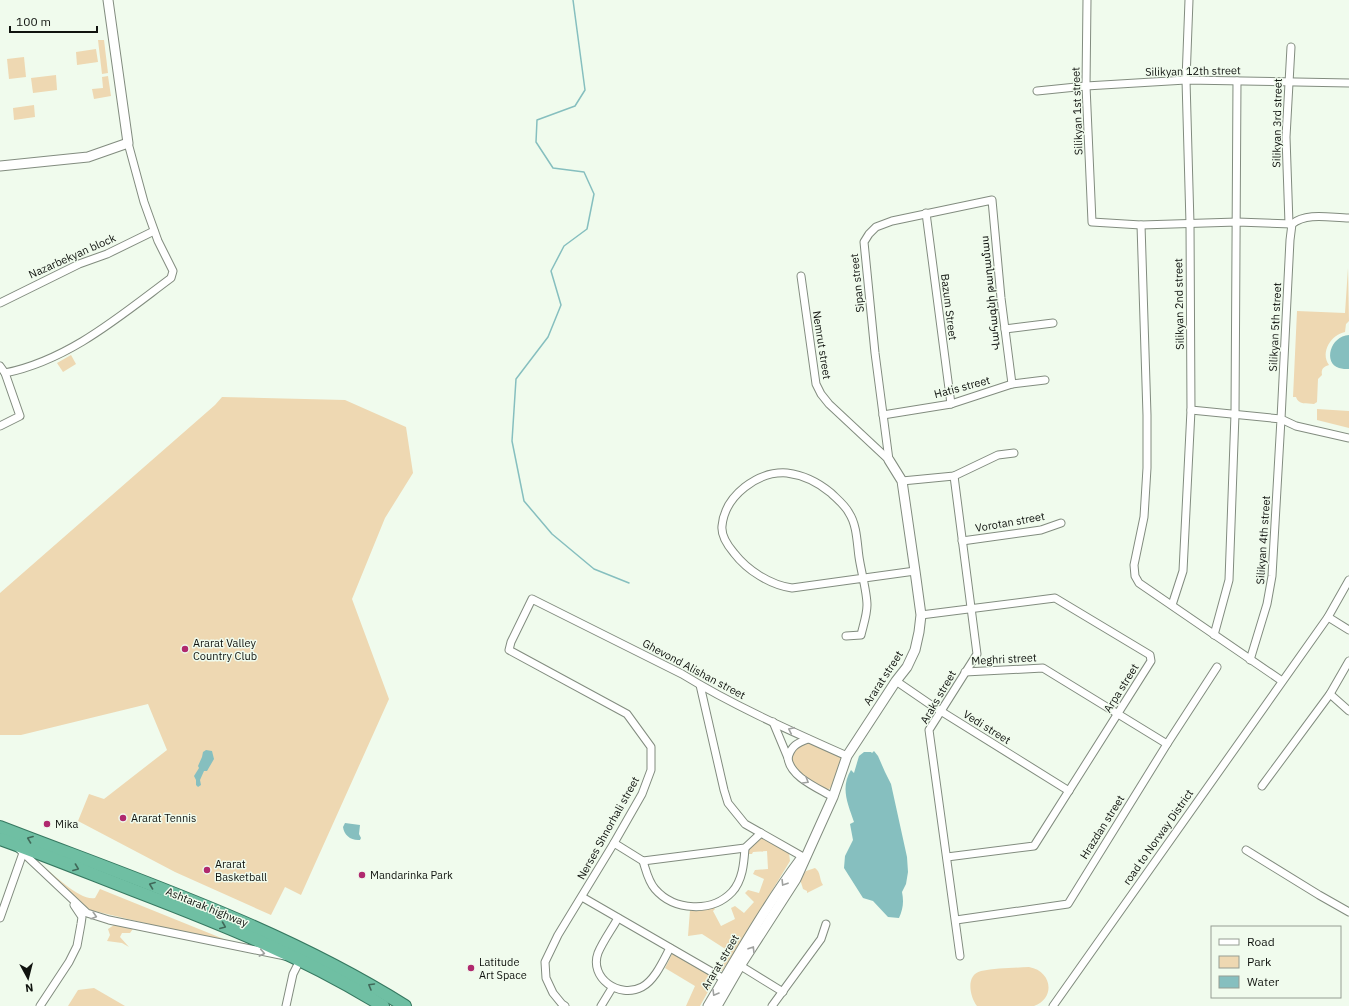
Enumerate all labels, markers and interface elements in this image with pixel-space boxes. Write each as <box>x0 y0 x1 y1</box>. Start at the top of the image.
scale bar <box>10 8 97 34</box>
text: 100 m <box>16 14 51 29</box>
street label: Silikyan 12th street <box>1145 63 1241 79</box>
street label: Silikyan 1st street <box>1068 67 1086 155</box>
street label: Silikyan 3rd street <box>1269 78 1285 168</box>
street label: Nazarbekyan block <box>26 230 118 281</box>
street label: Վահագնի թաղամաս <box>977 235 1003 351</box>
street label: Sipan street <box>847 253 867 313</box>
street label: Silikyan 2nd street <box>1171 258 1187 350</box>
street label: Bazum Street <box>938 273 960 341</box>
street label: Silikyan 5th street <box>1266 282 1284 372</box>
street label: Nemrut street <box>810 310 834 380</box>
street label: Hatis street <box>933 373 992 401</box>
street label: Silikyan 4th street <box>1253 495 1273 585</box>
street label: Vorotan street <box>974 509 1046 535</box>
place label: Ararat Valley Country Club <box>193 636 257 663</box>
street label: Ghevond Alishan street <box>640 636 748 702</box>
marker: Ararat Valley Country Club <box>180 644 190 654</box>
street label: Ararat street <box>860 648 906 708</box>
street label: Meghri street <box>971 650 1037 668</box>
street label: Arpa street <box>1100 661 1142 715</box>
street label: Araks street <box>917 668 959 726</box>
street label: Vedi street <box>961 707 1013 747</box>
one-way arrow <box>787 727 795 735</box>
street label: Nerses Shnorhali street <box>574 774 642 882</box>
one-way arrow <box>802 776 809 784</box>
street label: road to Norway District <box>1120 786 1196 887</box>
street label: Hrazdan street <box>1077 792 1127 862</box>
place label: Ararat Tennis <box>131 811 196 825</box>
marker: Ararat Tennis <box>118 813 128 823</box>
place label: Mika <box>55 817 78 831</box>
marker: Mika <box>42 819 52 829</box>
one-way arrow <box>27 835 34 843</box>
place label: Ararat Basketball <box>215 857 267 884</box>
one-way arrow <box>72 863 79 871</box>
marker: Ararat Basketball <box>202 865 212 875</box>
place label: Mandarinka Park <box>370 868 453 882</box>
marker: Mandarinka Park <box>357 870 367 880</box>
one-way arrow <box>781 879 789 886</box>
one-way arrow <box>148 882 155 890</box>
street label: Ashtarak highway <box>164 884 251 930</box>
one-way arrow <box>91 911 98 920</box>
one-way arrow <box>219 921 226 929</box>
legend <box>1211 926 1341 998</box>
street label: Ararat street <box>698 932 742 992</box>
text: Road <box>1247 934 1275 949</box>
one-way arrow <box>747 946 754 953</box>
one-way arrow <box>259 948 265 956</box>
text: Park <box>1247 954 1272 969</box>
place label: Latitude Art Space <box>479 955 527 982</box>
north arrow <box>8 958 48 998</box>
marker: Latitude Art Space <box>466 963 476 973</box>
text: Water <box>1247 974 1280 989</box>
text: N <box>24 980 34 995</box>
one-way arrow <box>368 983 375 990</box>
one-way arrow <box>713 989 720 996</box>

